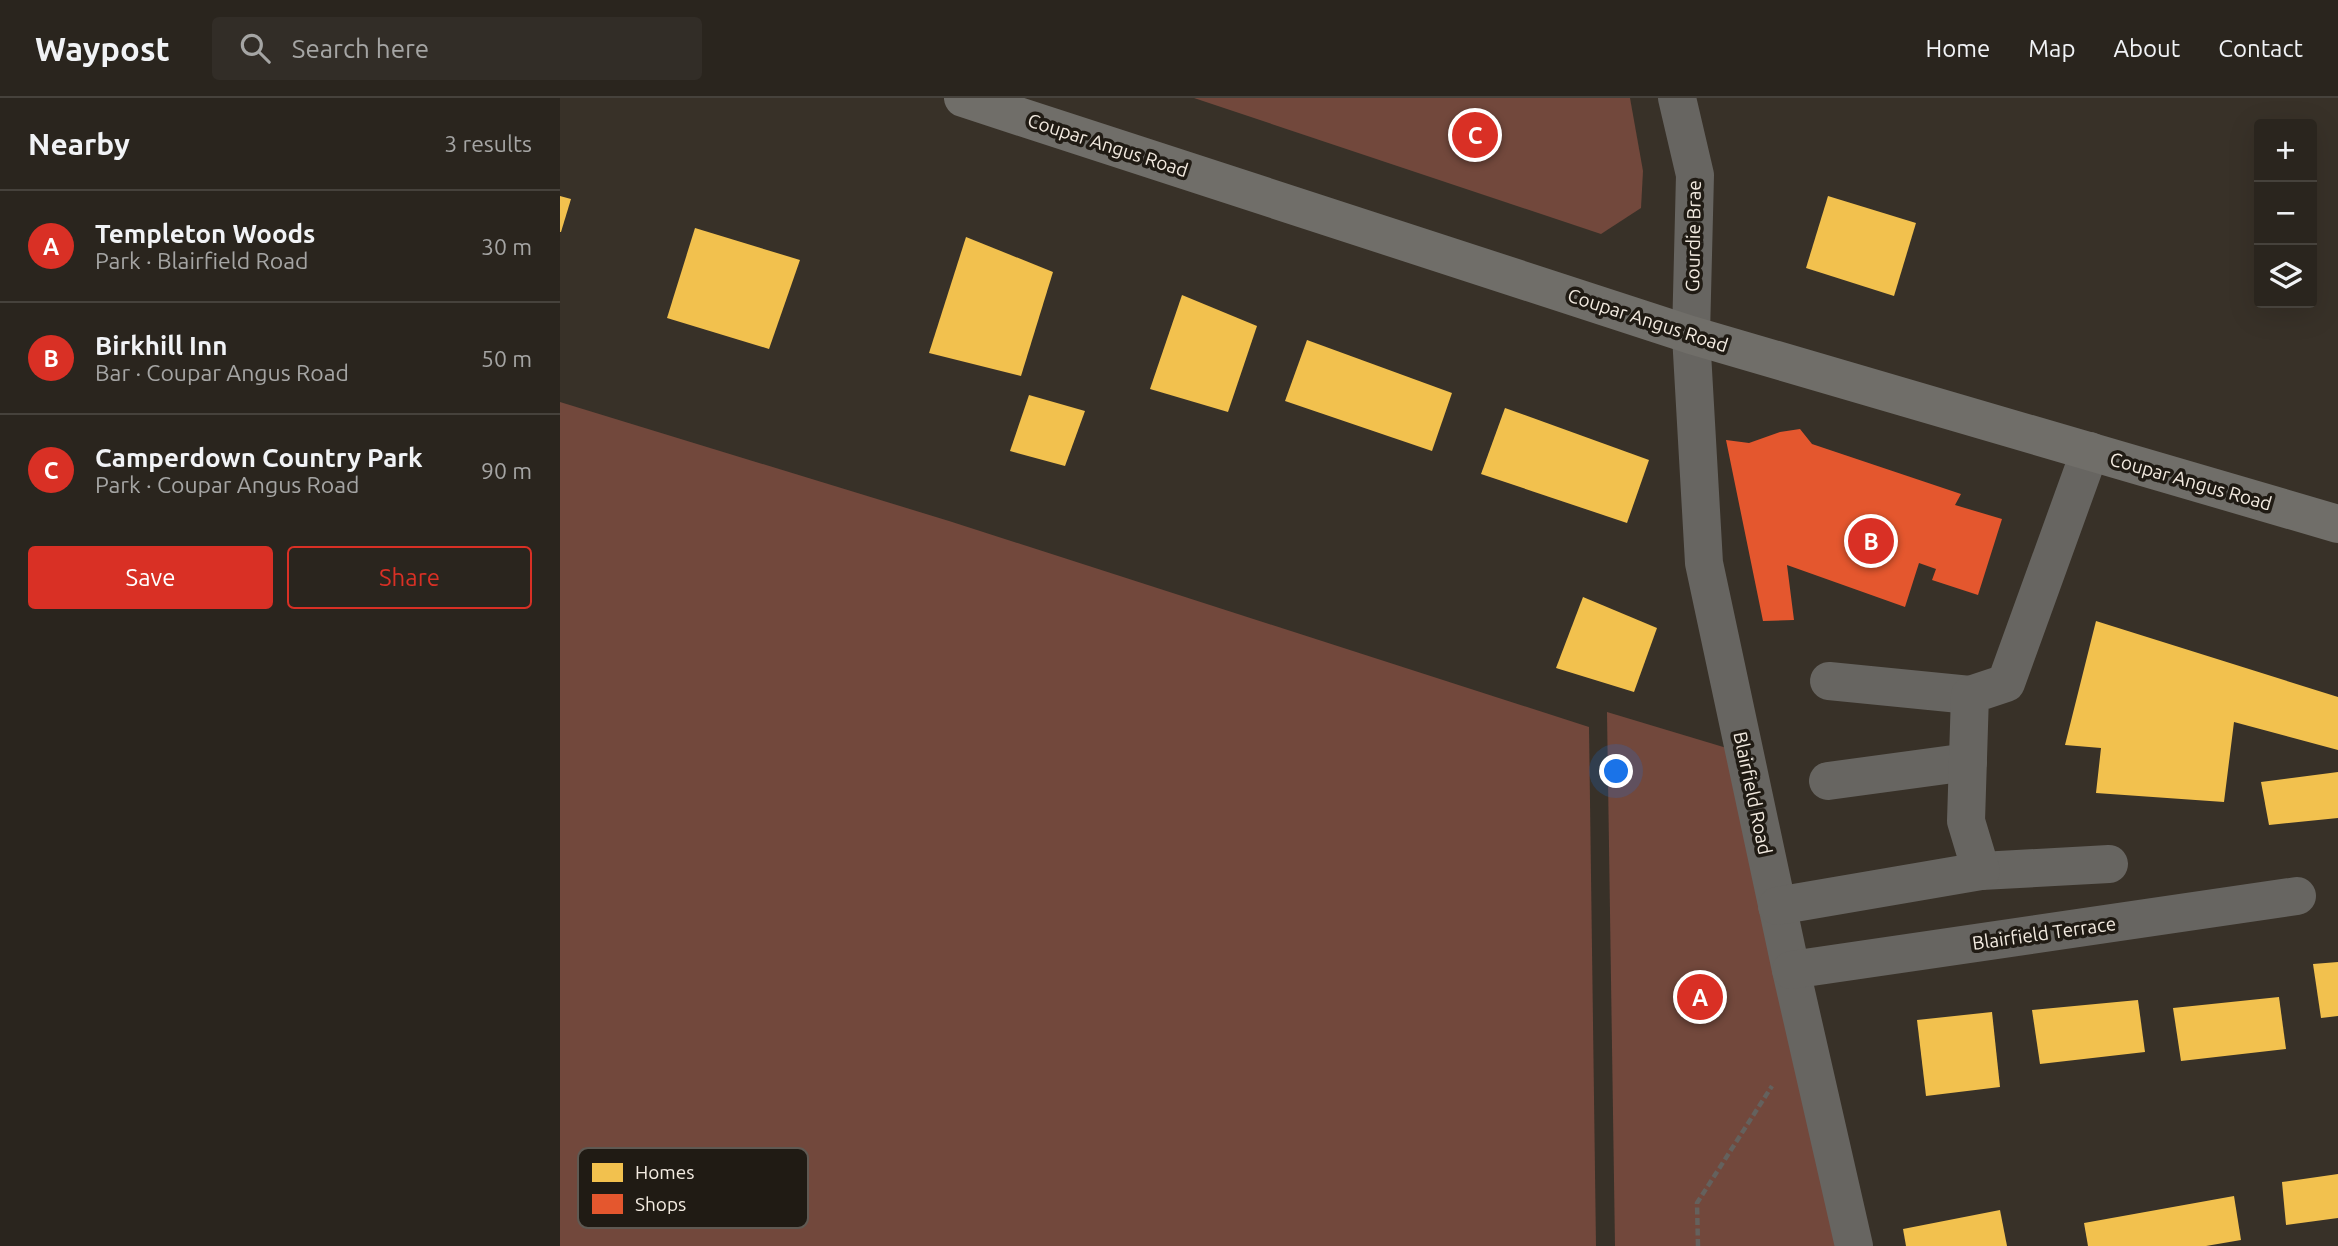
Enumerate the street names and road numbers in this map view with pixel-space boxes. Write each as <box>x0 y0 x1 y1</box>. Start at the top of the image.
street label: Coupar Angus Road <box>1025 109 1191 181</box>
street label: Gourdie Brae <box>1681 180 1705 292</box>
street label: Coupar Angus Road <box>1565 284 1731 356</box>
street label: Coupar Angus Road <box>2108 447 2274 515</box>
street label: Blairfield Road <box>1729 729 1777 857</box>
street label: Blairfield Terrace <box>1971 912 2117 954</box>

